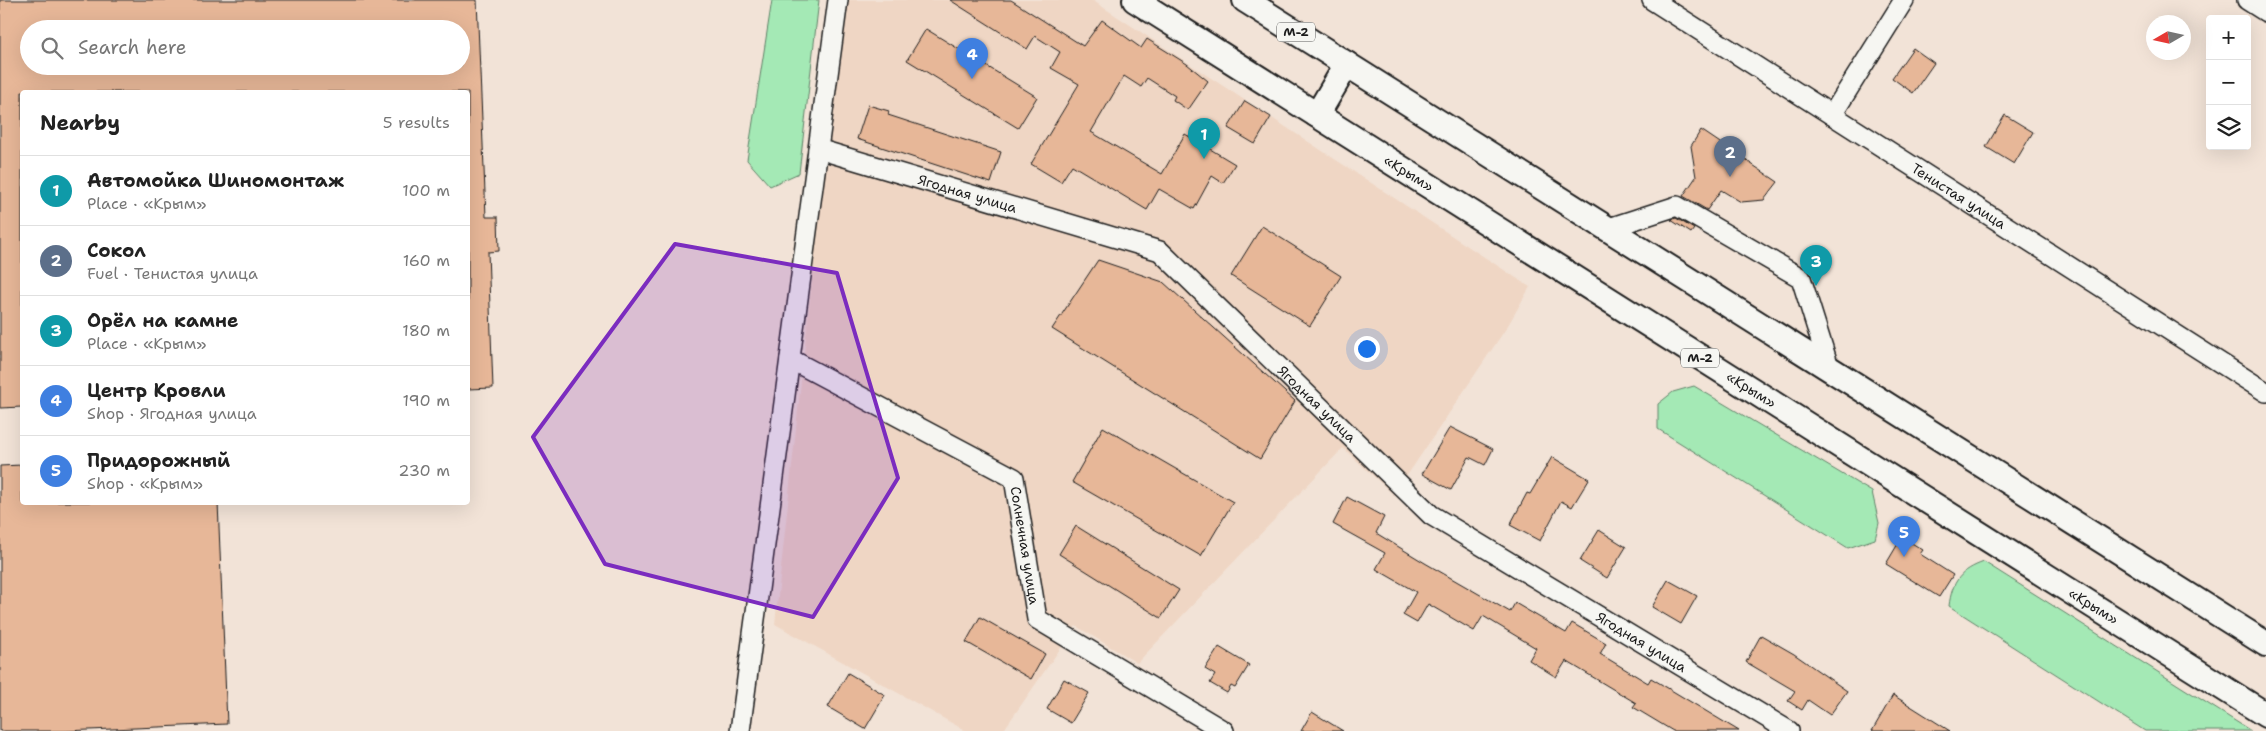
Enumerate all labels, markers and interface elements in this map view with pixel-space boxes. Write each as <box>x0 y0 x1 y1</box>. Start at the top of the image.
north arrow <box>2146 15 2191 60</box>
map controls <box>2206 15 2251 150</box>
button: + <box>2206 15 2251 60</box>
search box <box>20 20 470 75</box>
road number: М-2 <box>1277 22 1315 42</box>
icon: search <box>38 34 66 62</box>
text: Search here <box>78 35 187 60</box>
pin: 4 <box>956 38 988 79</box>
button: − <box>2206 60 2251 105</box>
button: layers <box>2206 105 2251 150</box>
text: Nearby <box>40 109 120 137</box>
text: 5 results <box>383 112 450 133</box>
pin: 1 <box>1188 118 1220 159</box>
pin: 2 <box>1714 136 1746 177</box>
street label: «Крым» <box>1381 151 1437 196</box>
street label: Тенистая улица <box>1908 159 2010 233</box>
text: Автомойка Шиномонтаж <box>87 168 344 193</box>
street label: Ягодная улица <box>916 170 1019 217</box>
text: 1 <box>52 180 60 201</box>
text: 100 m <box>402 180 450 201</box>
text: Place · «Крым» <box>87 193 206 214</box>
text: Сокол <box>87 238 146 263</box>
pin: 3 <box>1800 245 1832 286</box>
text: 2 <box>50 250 62 271</box>
text: 160 m <box>403 250 450 271</box>
text: Fuel · Тенистая улица <box>87 263 258 284</box>
text: Орёл на камне <box>87 308 238 333</box>
text: 3 <box>50 320 62 341</box>
text: 180 m <box>402 320 450 341</box>
text: Place · «Крым» <box>87 333 206 354</box>
your location <box>1354 336 1380 362</box>
road number: М-2 <box>1681 348 1719 368</box>
street label: Ягодная улица <box>1274 362 1360 446</box>
street label: «Крым» <box>1723 367 1779 412</box>
text: Центр Кровли <box>87 378 226 403</box>
text: 4 <box>50 390 62 411</box>
text: 190 m <box>403 390 450 411</box>
text: Shop · Ягодная улица <box>87 403 257 424</box>
text: Придорожный <box>87 448 230 473</box>
text: 5 <box>51 460 61 481</box>
text: 230 m <box>398 460 450 481</box>
text: Shop · «Крым» <box>87 473 203 494</box>
street label: Солнечная улица <box>1007 485 1044 606</box>
pin: 5 <box>1888 516 1920 557</box>
street label: «Крым» <box>2065 584 2122 628</box>
street label: Ягодная улица <box>1593 608 1690 676</box>

